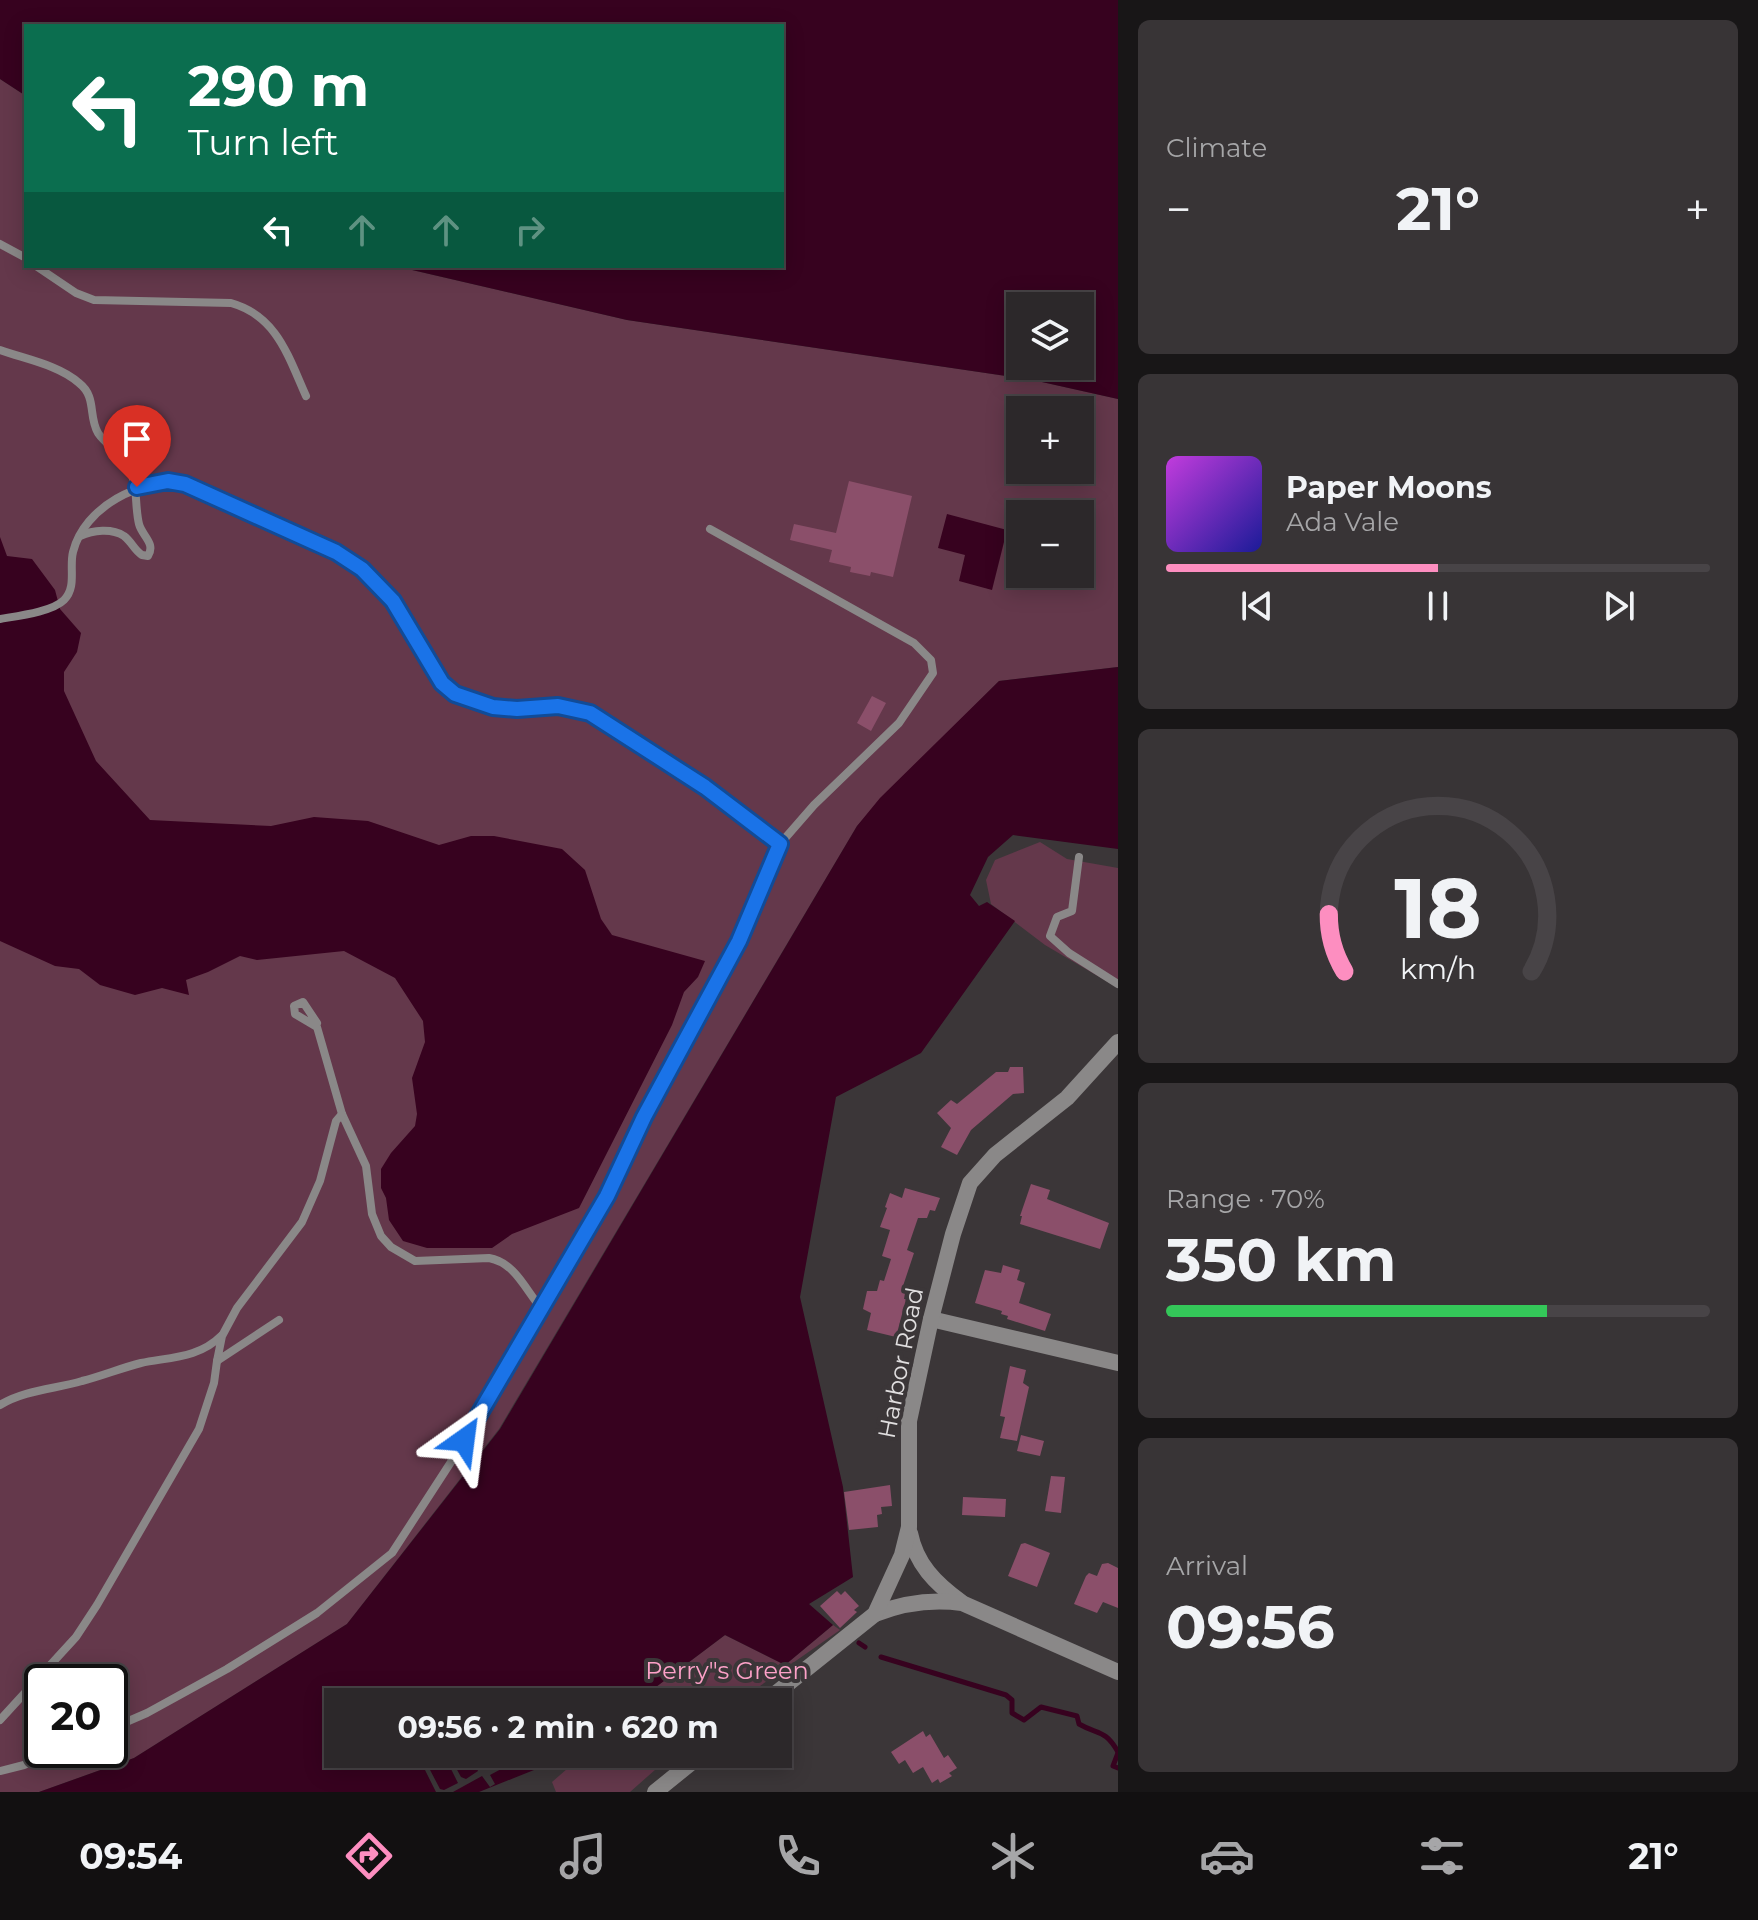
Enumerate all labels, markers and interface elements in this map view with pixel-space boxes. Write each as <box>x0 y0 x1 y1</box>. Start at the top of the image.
text: 290 m <box>188 52 369 120</box>
icon: left <box>56 56 160 160</box>
text: Turn left <box>188 120 339 164</box>
text: Climate <box>1166 132 1267 164</box>
text: 21° <box>1396 172 1480 245</box>
text: − <box>1166 182 1191 236</box>
text: + <box>1685 182 1710 236</box>
icon: left <box>256 208 300 252</box>
icon: ahead <box>340 208 384 252</box>
icon: ahead <box>424 208 468 252</box>
icon: right <box>508 208 552 252</box>
map controls <box>1006 292 1094 588</box>
button: layers <box>1006 292 1094 380</box>
button: + <box>1006 396 1094 484</box>
pin <box>103 405 171 487</box>
icon: arrive <box>115 417 159 461</box>
text: Paper Moons <box>1286 469 1492 506</box>
button: − <box>1006 500 1094 588</box>
text: Ada Vale <box>1286 506 1399 538</box>
icon: previous <box>1235 584 1279 628</box>
icon: pause <box>1416 584 1460 628</box>
icon: next <box>1597 584 1641 628</box>
text: 18 <box>1394 857 1482 959</box>
text: km/h <box>1400 951 1476 986</box>
text: Range · 70% <box>1166 1183 1325 1215</box>
text: 350 km <box>1166 1223 1396 1296</box>
street label: Harbor Road <box>872 1285 929 1441</box>
position arrow <box>422 1398 506 1482</box>
text: Arrival <box>1166 1550 1248 1582</box>
text: 09:56 <box>1166 1590 1335 1663</box>
park label: Perry"s Green <box>645 1656 809 1685</box>
speed limit sign: 20 <box>24 1664 128 1768</box>
text: 09:56 · 2 min · 620 m <box>398 1709 718 1746</box>
icon: directions <box>341 1828 397 1884</box>
icon: music <box>555 1828 611 1884</box>
icon: phone <box>770 1828 826 1884</box>
icon: climate <box>985 1828 1041 1884</box>
icon: car <box>1199 1828 1255 1884</box>
icon: filters <box>1414 1828 1470 1884</box>
text: 09:54 <box>79 1834 182 1878</box>
text: 21° <box>1628 1834 1679 1878</box>

